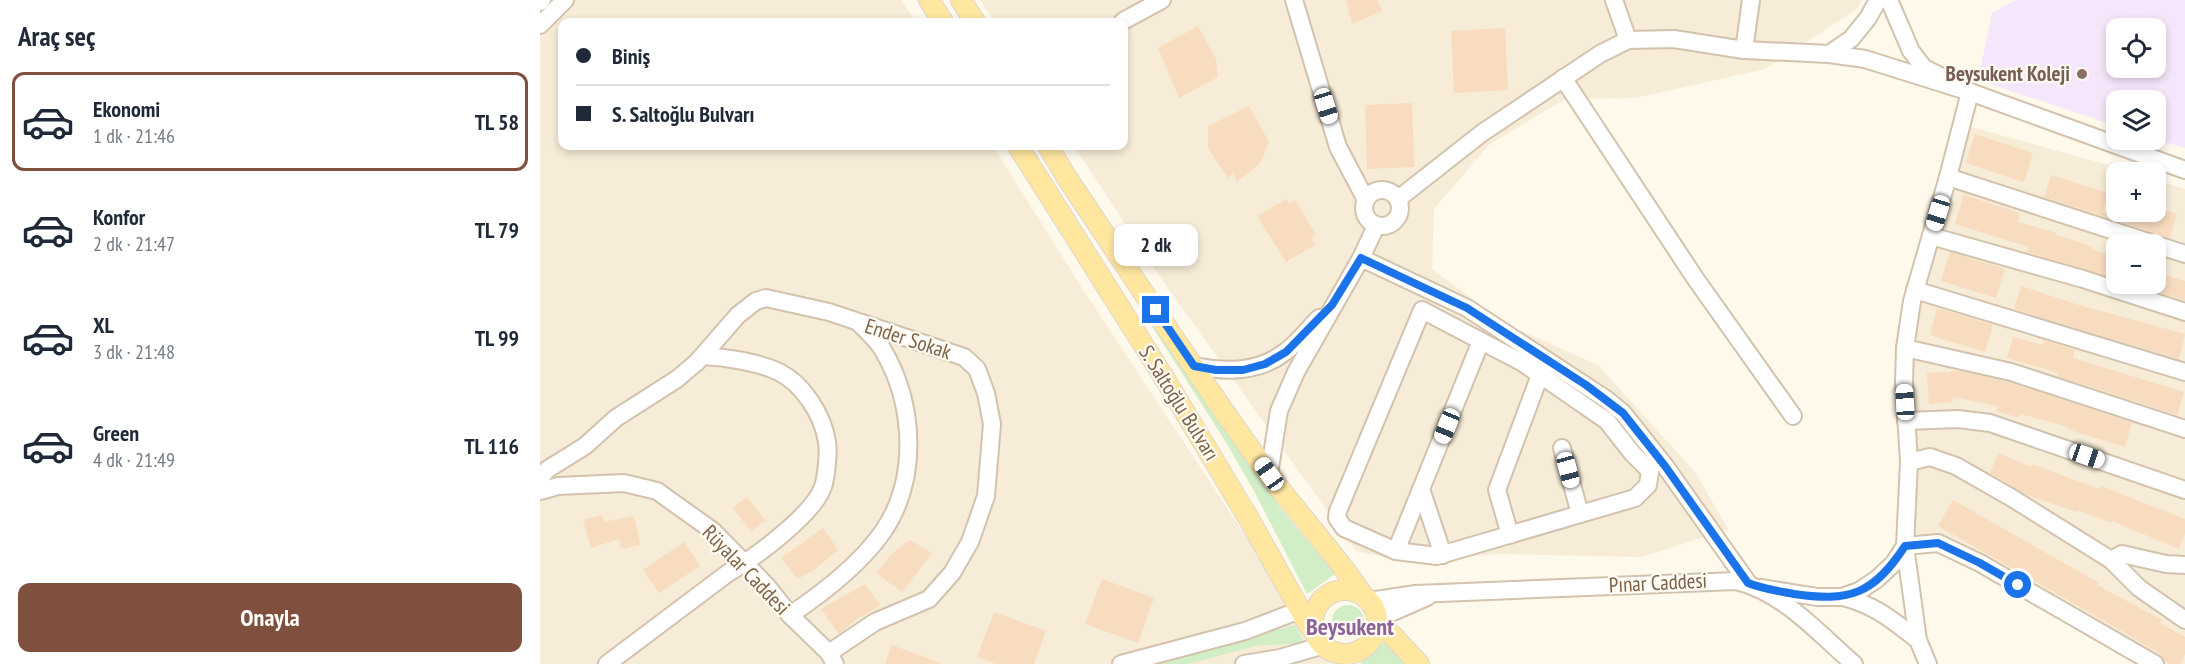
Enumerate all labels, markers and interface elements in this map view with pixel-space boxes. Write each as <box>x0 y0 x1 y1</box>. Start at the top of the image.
map controls <box>2106 18 2166 294</box>
button: locate <box>2106 18 2166 78</box>
text: Araç seç <box>18 19 96 53</box>
text: Biniş <box>612 42 650 70</box>
place label: Beysukent Koleji <box>1946 60 2070 87</box>
marker: Beysukent Koleji <box>2075 67 2089 81</box>
car <box>1312 86 1340 126</box>
button: layers <box>2106 90 2166 150</box>
icon: car <box>21 95 75 149</box>
text: Ekonomi <box>93 95 160 123</box>
text: S. Saltoğlu Bulvarı <box>612 100 754 128</box>
text: TL 58 <box>475 108 519 136</box>
text: 1 dk · 21:46 <box>93 123 175 149</box>
button: + <box>2106 162 2166 222</box>
car <box>1924 193 1952 233</box>
icon: car <box>21 203 75 257</box>
text: Konfor <box>93 203 145 231</box>
text: TL 79 <box>475 216 519 244</box>
callout: 2 dk <box>1114 223 1198 265</box>
text: 2 dk · 21:47 <box>93 231 175 257</box>
text: 2 dk <box>1141 232 1171 258</box>
button: − <box>2106 234 2166 294</box>
route end <box>1142 296 1169 323</box>
icon: car <box>21 311 75 365</box>
text: XL <box>93 311 114 339</box>
street label: Ender Sokak <box>862 312 955 365</box>
text: TL 99 <box>475 324 519 352</box>
text: 3 dk · 21:48 <box>93 339 175 365</box>
street label: S. Saltoğlu Bulvarı <box>1133 340 1226 465</box>
car <box>1895 384 1915 420</box>
car <box>1432 406 1462 446</box>
icon: car <box>21 419 75 473</box>
text: Green <box>93 419 139 447</box>
text: TL 116 <box>464 432 519 460</box>
car <box>2067 442 2107 470</box>
text: 4 dk · 21:49 <box>93 447 175 473</box>
car <box>1555 450 1581 490</box>
car <box>1251 454 1287 494</box>
street label: Rüyalar Caddesi <box>697 519 796 620</box>
street label: Pınar Caddesi <box>1608 566 1708 599</box>
route start <box>2004 571 2031 598</box>
button: Onayla <box>18 583 522 652</box>
district label: Beysukent <box>1306 611 1394 642</box>

